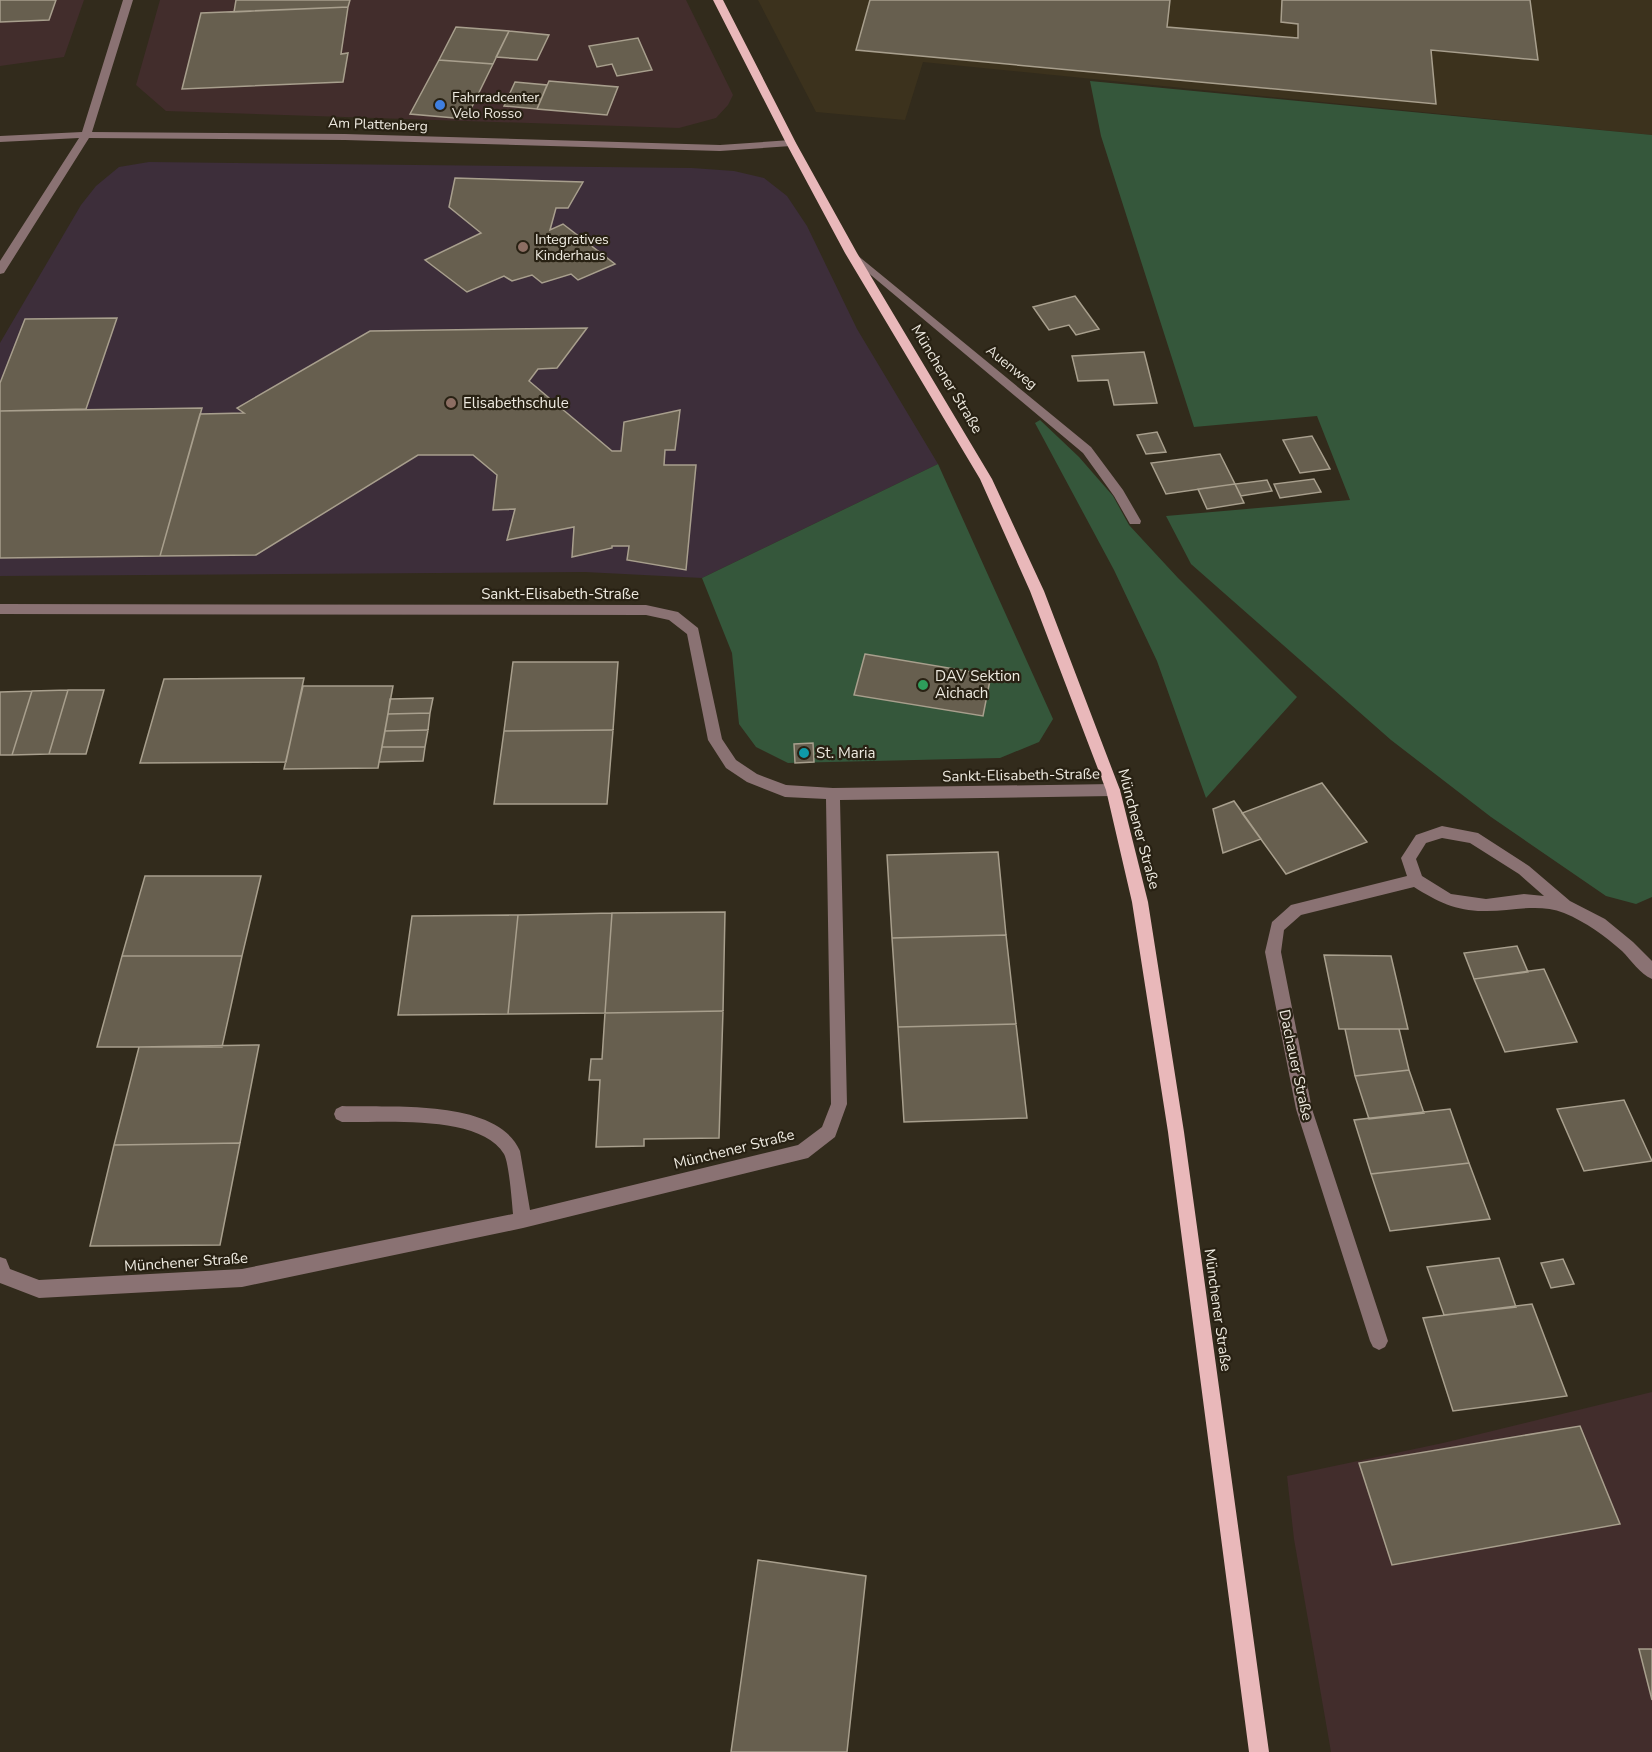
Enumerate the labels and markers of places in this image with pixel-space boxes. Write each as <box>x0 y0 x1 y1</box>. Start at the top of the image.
place label: Fahrradcenter Velo Rosso <box>451 88 539 123</box>
marker: Fahrradcenter Velo Rosso <box>433 98 447 112</box>
place label: Integratives Kinderhaus <box>535 230 609 265</box>
marker: Integratives Kinderhaus <box>516 240 530 254</box>
place label: Elisabethschule <box>463 393 569 413</box>
marker: Elisabethschule <box>444 396 458 410</box>
place label: DAV Sektion Aichach <box>935 666 1020 703</box>
marker: DAV Sektion Aichach <box>916 678 930 692</box>
place label: St. Maria <box>816 743 876 763</box>
marker: St. Maria <box>797 746 811 760</box>

